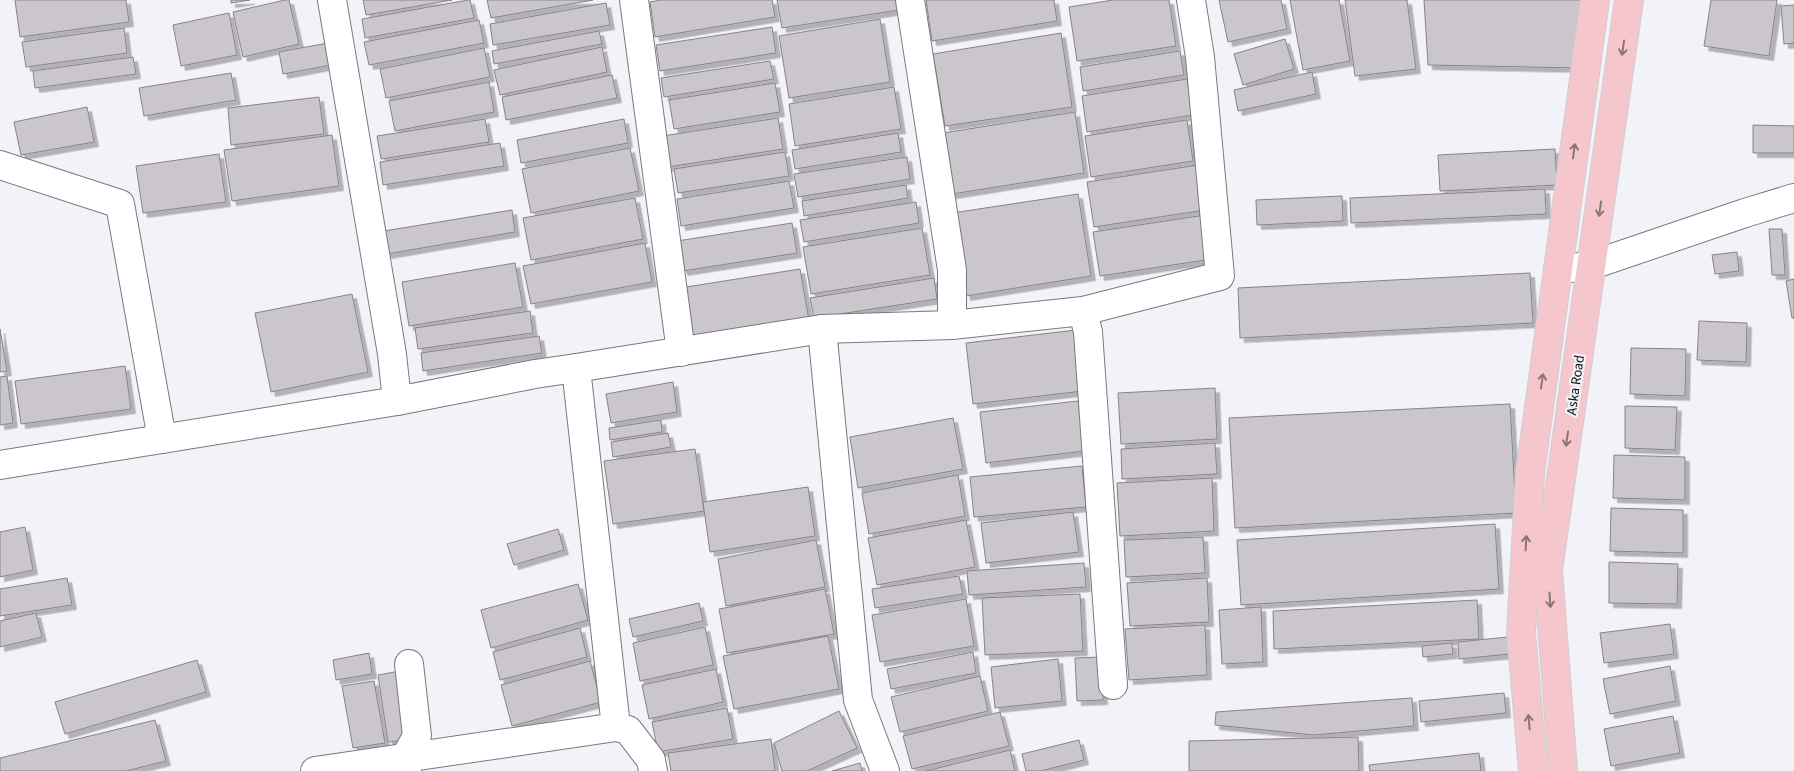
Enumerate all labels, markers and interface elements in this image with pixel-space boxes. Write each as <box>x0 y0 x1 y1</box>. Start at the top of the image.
one-way arrow <box>1617 40 1627 56</box>
one-way arrow <box>1569 143 1579 159</box>
one-way arrow <box>1595 201 1605 217</box>
street label: Aska Road <box>1562 354 1590 416</box>
one-way arrow <box>1538 374 1548 390</box>
one-way arrow <box>1562 431 1572 447</box>
one-way arrow <box>1521 535 1530 551</box>
one-way arrow <box>1545 592 1555 608</box>
one-way arrow <box>1524 715 1533 731</box>

